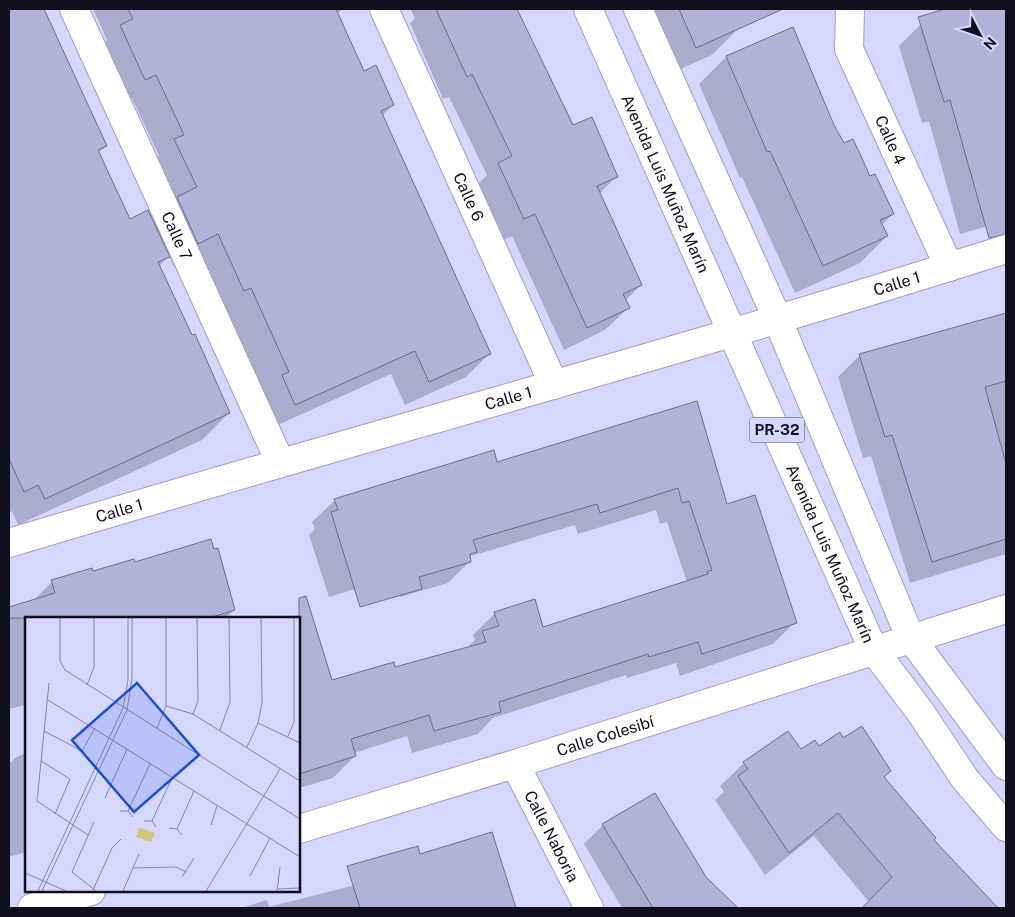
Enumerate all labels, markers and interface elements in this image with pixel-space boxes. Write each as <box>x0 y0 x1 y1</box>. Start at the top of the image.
north arrow <box>955 10 1005 60</box>
text: N <box>980 34 999 53</box>
street label: Avenida Luis Muñoz Marín <box>617 92 713 276</box>
street label: Calle 4 <box>871 113 910 168</box>
street label: Calle 6 <box>449 169 488 224</box>
street label: Calle 7 <box>157 209 196 263</box>
street label: Calle 1 <box>871 267 923 300</box>
street label: Calle 1 <box>483 383 534 414</box>
road number: PR-32 <box>750 418 804 442</box>
street label: Avenida Luis Muñoz Marín <box>782 462 878 646</box>
street label: Calle 1 <box>94 495 145 527</box>
inset map <box>25 617 300 892</box>
street label: Calle Colesibí <box>554 711 657 760</box>
street label: Calle Naboria <box>520 787 583 885</box>

